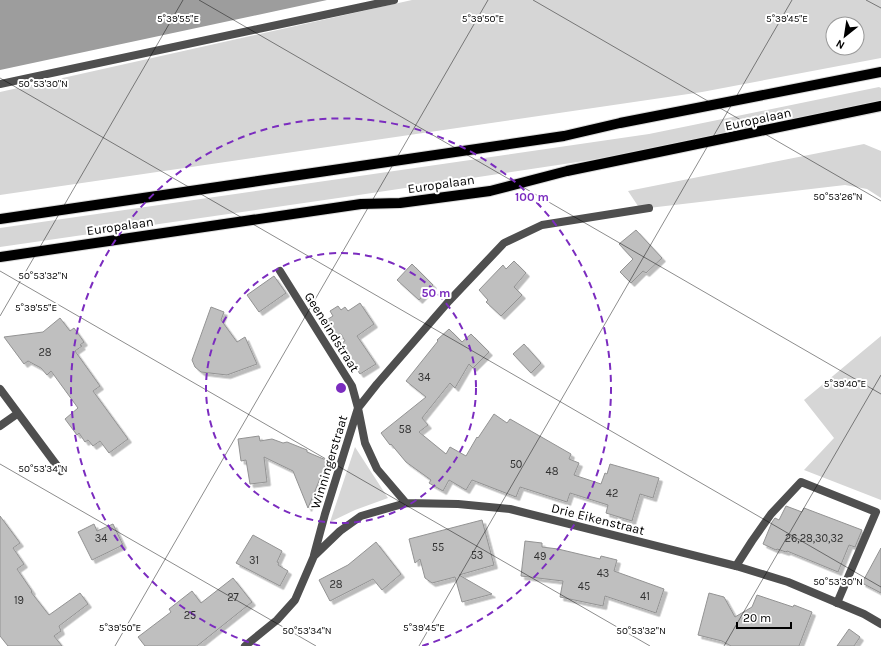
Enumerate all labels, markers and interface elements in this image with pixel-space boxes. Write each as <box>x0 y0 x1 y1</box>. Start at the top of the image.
text: 5°39'55"E <box>157 13 199 25</box>
text: 5°39'50"E <box>462 13 504 25</box>
text: 5°39'45"E <box>766 13 808 25</box>
north arrow <box>825 16 865 56</box>
text: N <box>834 37 847 52</box>
text: 50°53'30"N <box>18 78 68 90</box>
street label: Europalaan <box>723 105 793 133</box>
street label: Europalaan <box>407 172 475 196</box>
text: 100 m <box>515 190 549 204</box>
text: 50°53'26"N <box>813 191 863 203</box>
street label: Europalaan <box>86 214 154 238</box>
text: 50°53'32"N <box>18 270 68 282</box>
text: 50 m <box>422 286 451 300</box>
street label: Geeneindstraat <box>301 289 363 375</box>
text: 5°39'55"E <box>15 302 57 314</box>
house number: 28 <box>38 346 52 359</box>
house number: 34 <box>418 371 430 384</box>
text: 5°39'40"E <box>824 378 866 390</box>
centre of rings <box>334 381 348 395</box>
street label: Winningerstraat <box>308 413 350 511</box>
house number: 58 <box>399 423 412 436</box>
house number: 50 <box>510 458 522 471</box>
text: 50°53'34"N <box>18 463 68 475</box>
house number: 48 <box>546 465 559 478</box>
house number: 42 <box>606 487 618 500</box>
street label: Drie Eikenstraat <box>550 500 646 538</box>
house number: 34 <box>95 532 107 545</box>
house number: 26,28,30,32 <box>785 532 843 545</box>
house number: 55 <box>432 541 444 554</box>
house number: 53 <box>471 549 483 562</box>
house number: 49 <box>534 550 546 563</box>
house number: 31 <box>249 554 259 567</box>
house number: 43 <box>597 567 609 580</box>
text: 50°53'30"N <box>813 576 863 588</box>
house number: 28 <box>329 578 343 591</box>
house number: 45 <box>578 580 590 593</box>
house number: 41 <box>640 590 650 603</box>
house number: 27 <box>227 591 239 604</box>
house number: 19 <box>14 594 24 607</box>
scale bar <box>737 604 791 630</box>
house number: 25 <box>184 609 196 622</box>
text: 20 m <box>743 611 771 625</box>
text: 5°39'50"E <box>99 622 141 634</box>
text: 5°39'45"E <box>403 622 445 634</box>
text: 50°53'34"N <box>282 625 332 637</box>
text: 50°53'32"N <box>616 625 666 637</box>

